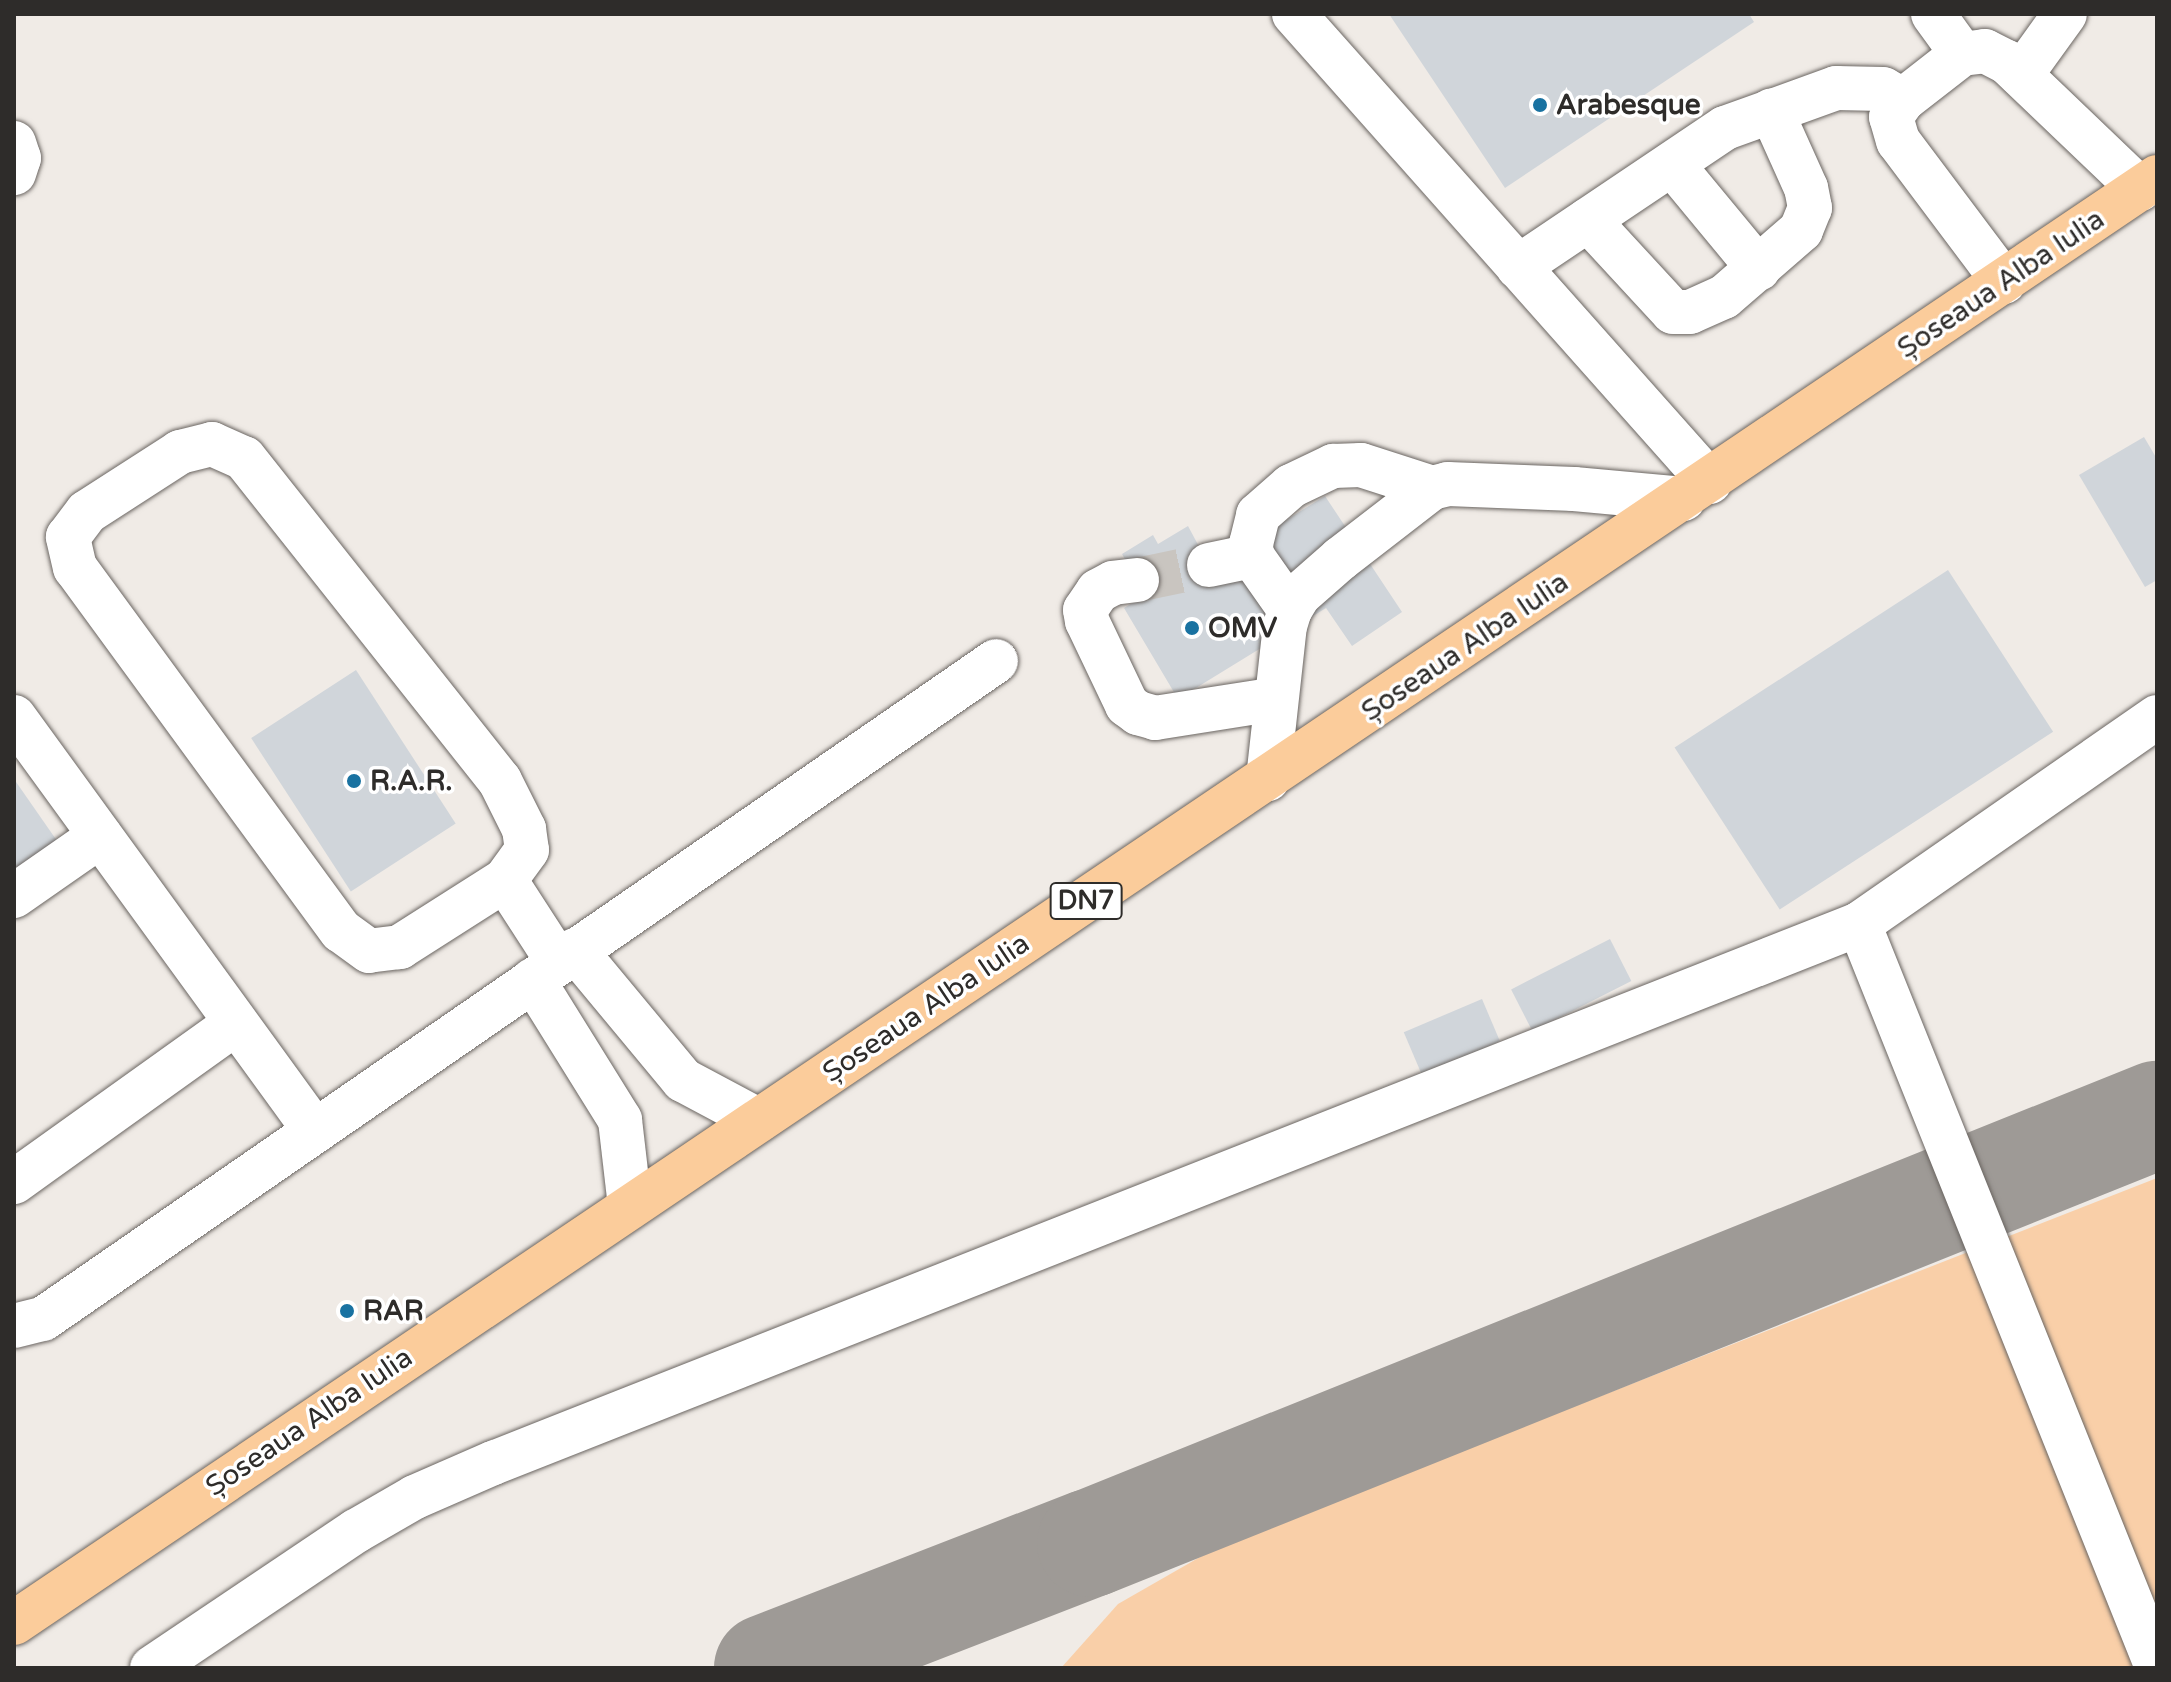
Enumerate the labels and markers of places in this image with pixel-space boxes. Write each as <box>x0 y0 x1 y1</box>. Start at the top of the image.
place label: Arabesque <box>1556 88 1701 122</box>
marker: Arabesque <box>1531 96 1549 114</box>
place label: OMV <box>1208 611 1277 645</box>
marker: OMV <box>1183 619 1201 637</box>
place label: R.A.R. <box>370 764 453 798</box>
marker: R.A.R. <box>345 772 363 790</box>
place label: RAR <box>363 1294 424 1328</box>
marker: RAR <box>338 1302 356 1320</box>

